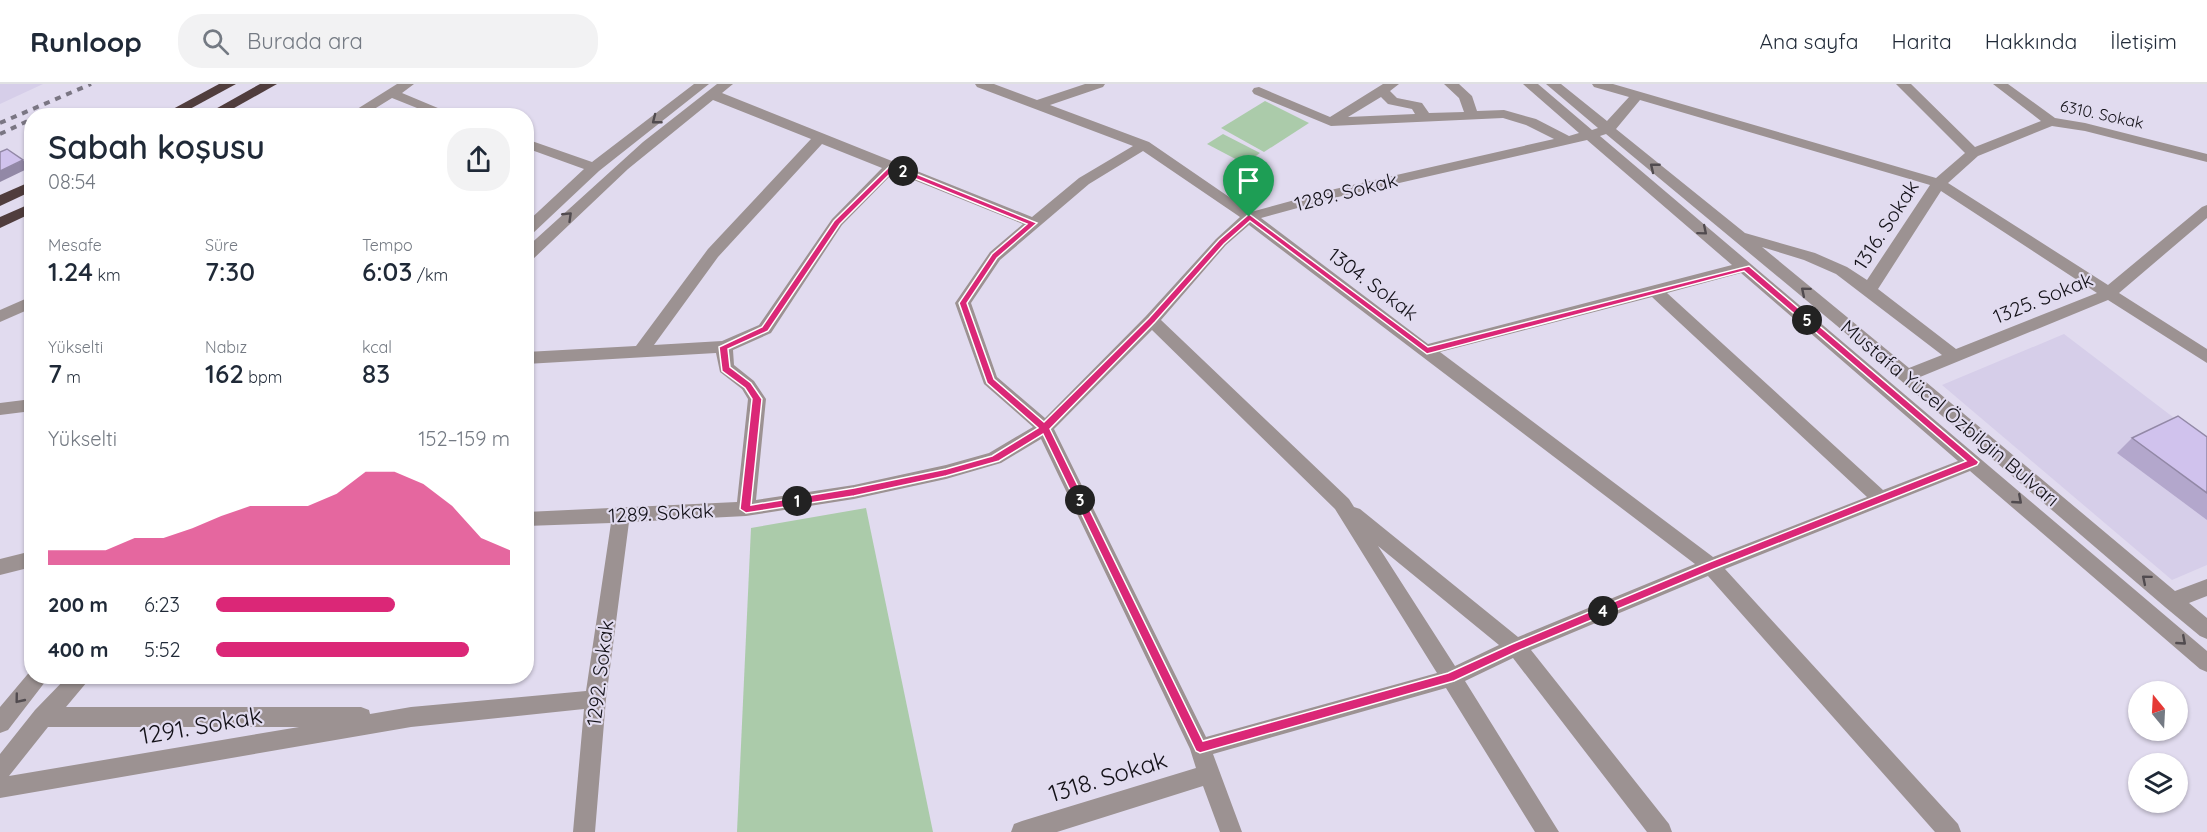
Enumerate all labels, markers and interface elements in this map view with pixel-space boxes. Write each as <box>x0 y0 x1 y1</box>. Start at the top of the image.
search box <box>178 14 598 68</box>
text: Runloop <box>30 24 142 59</box>
icon: search <box>199 25 232 58</box>
text: Burada ara <box>247 27 363 55</box>
text: Ana sayfa <box>1759 28 1859 54</box>
text: Harita <box>1892 28 1952 54</box>
text: Hakkında <box>1985 28 2077 54</box>
text: İletişim <box>2110 28 2177 54</box>
street label: 6310. Sokak <box>2058 95 2146 133</box>
one-way arrow <box>652 112 663 123</box>
text: Sabah koşusu <box>48 126 265 167</box>
button: share <box>447 128 510 191</box>
pin <box>1223 155 1274 217</box>
pin: 2 <box>888 156 918 186</box>
text: 2 <box>898 161 908 181</box>
one-way arrow <box>1650 163 1661 174</box>
icon: arrive <box>1232 164 1265 197</box>
street label: 1289. Sokak <box>1292 167 1400 216</box>
text: 08:54 <box>48 169 96 194</box>
street label: 1316. Sokak <box>1847 175 1924 274</box>
one-way arrow <box>562 212 572 223</box>
one-way arrow <box>1696 224 1707 235</box>
text: Mesafe <box>48 235 102 255</box>
text: Süre <box>205 235 238 255</box>
text: Tempo <box>362 235 413 255</box>
street label: 1304. Sokak <box>1323 242 1423 326</box>
text: 1.24 <box>48 255 93 288</box>
text: 7:30 <box>205 255 255 288</box>
text: 6:03 <box>362 255 412 288</box>
text: km <box>93 265 121 285</box>
text: /km <box>412 265 448 285</box>
street label: 1325. Sokak <box>1989 266 2096 329</box>
one-way arrow <box>1800 287 1811 298</box>
pin: 5 <box>1792 305 1822 335</box>
text: 5 <box>1802 310 1812 330</box>
street label: Mustafa Yücel Özbilgin Bulvarı <box>1836 314 2065 511</box>
text: Yükselti <box>48 337 103 357</box>
text: Nabız <box>205 337 247 357</box>
text: kcal <box>362 337 392 357</box>
text: 7 <box>48 357 62 390</box>
text: 162 <box>205 357 244 390</box>
text: 83 <box>362 357 390 390</box>
text: m <box>62 367 81 387</box>
text: bpm <box>244 367 282 387</box>
text: Yükselti <box>48 426 117 451</box>
text: 152–159 m <box>418 426 510 451</box>
pin: 3 <box>1065 485 1095 515</box>
pin: 1 <box>782 486 812 516</box>
text: 3 <box>1076 490 1084 510</box>
text: 1 <box>794 491 800 511</box>
one-way arrow <box>2011 493 2022 504</box>
street label: 1289. Sokak <box>608 497 714 528</box>
one-way arrow <box>2142 575 2153 586</box>
text: 200 m <box>48 592 108 617</box>
text: 6:23 <box>144 592 180 617</box>
pin: 4 <box>1588 596 1618 626</box>
text: 4 <box>1598 601 1608 621</box>
street label: 1292. Sokak <box>581 619 618 727</box>
one-way arrow <box>2175 634 2186 645</box>
text: 400 m <box>48 637 108 662</box>
text: 5:52 <box>144 637 181 662</box>
north arrow <box>2128 681 2188 741</box>
map controls <box>2128 681 2188 813</box>
one-way arrow <box>15 693 26 704</box>
street label: 1291. Sokak <box>137 700 264 751</box>
street label: 1318. Sokak <box>1045 744 1171 808</box>
button: layers <box>2128 753 2188 813</box>

